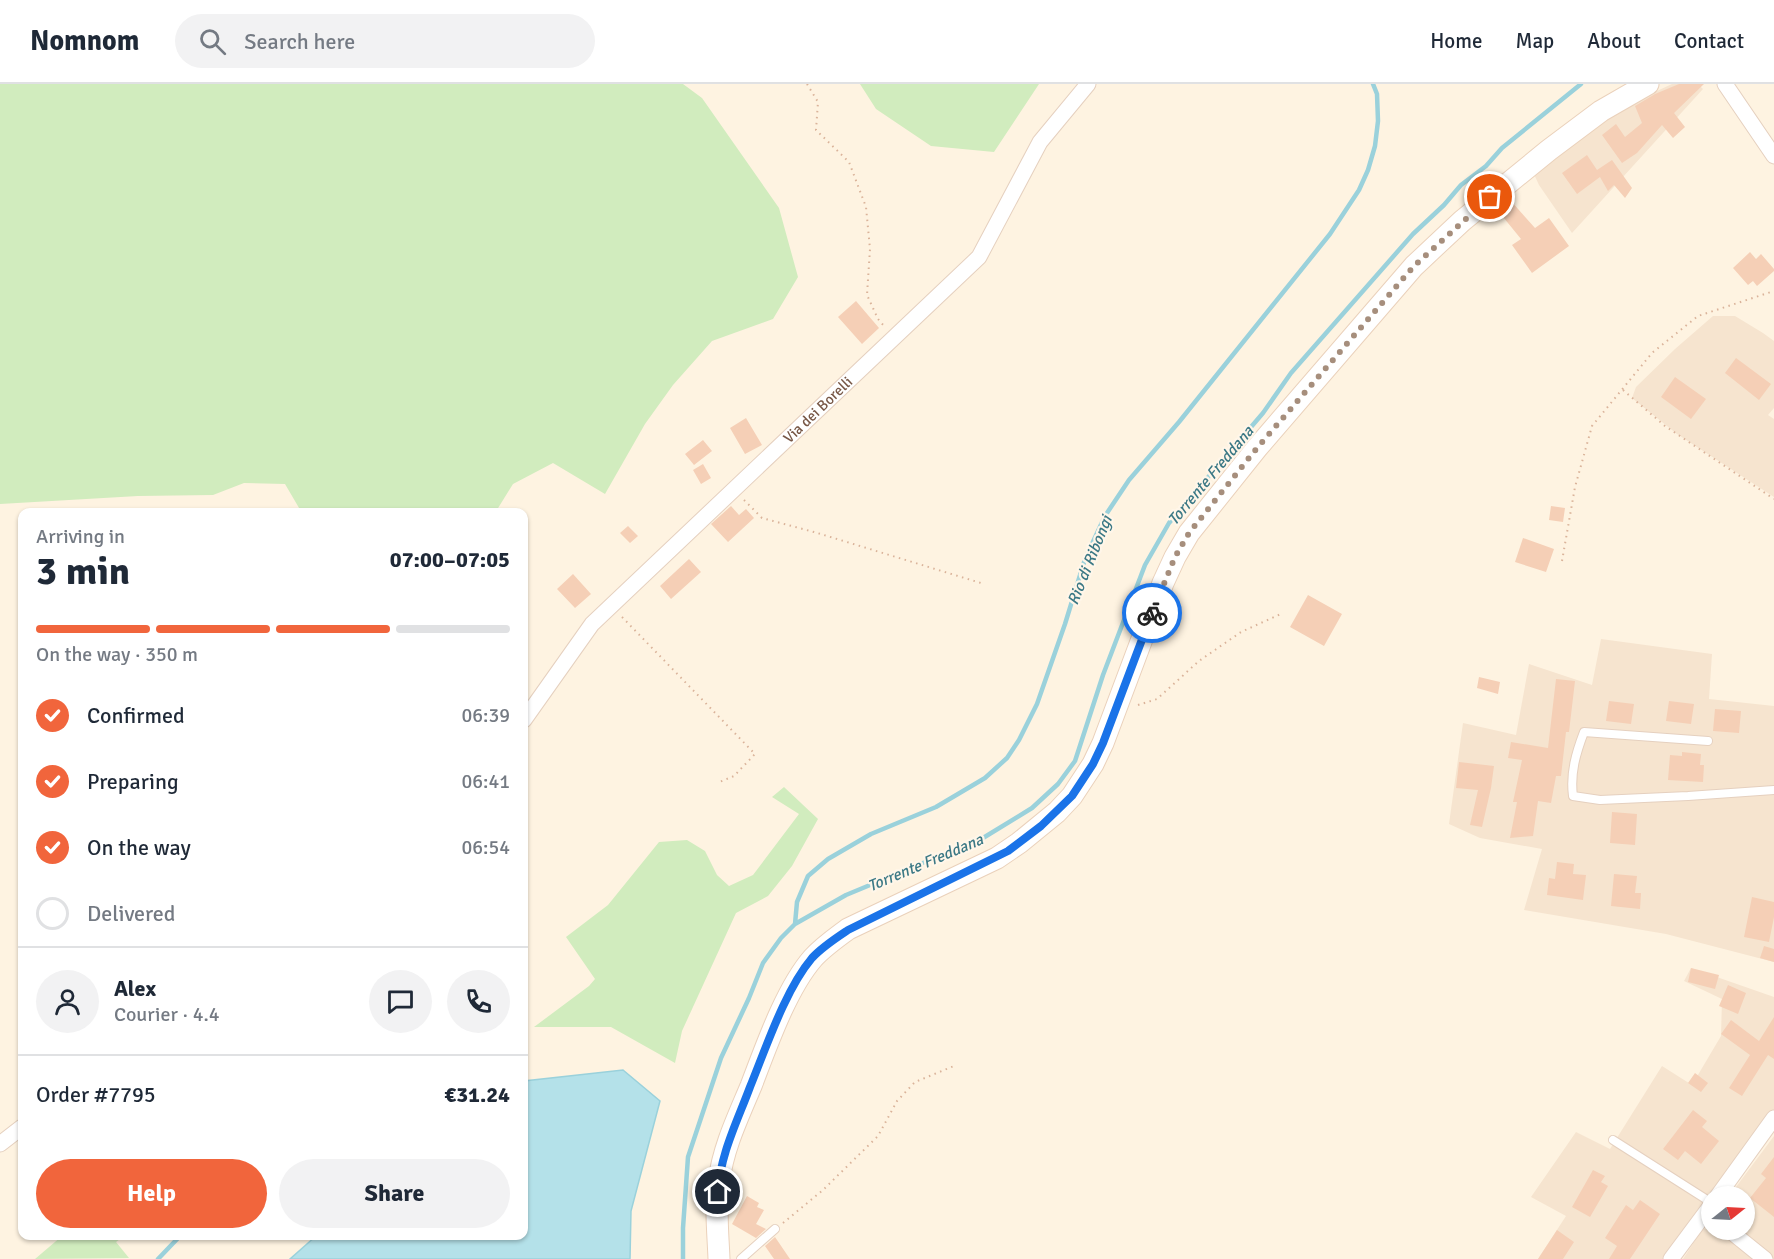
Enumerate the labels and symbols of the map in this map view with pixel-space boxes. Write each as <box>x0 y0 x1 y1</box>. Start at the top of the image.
pin <box>1464 171 1515 222</box>
street label: Via dei Borelli <box>780 373 856 447</box>
water label: Torrente Freddana <box>1163 421 1259 529</box>
water label: Rio di Ribongi <box>1063 511 1117 608</box>
courier <box>1122 583 1182 643</box>
water label: Torrente Freddana <box>865 829 987 896</box>
pin <box>692 1166 743 1217</box>
north arrow <box>1701 1186 1755 1240</box>

